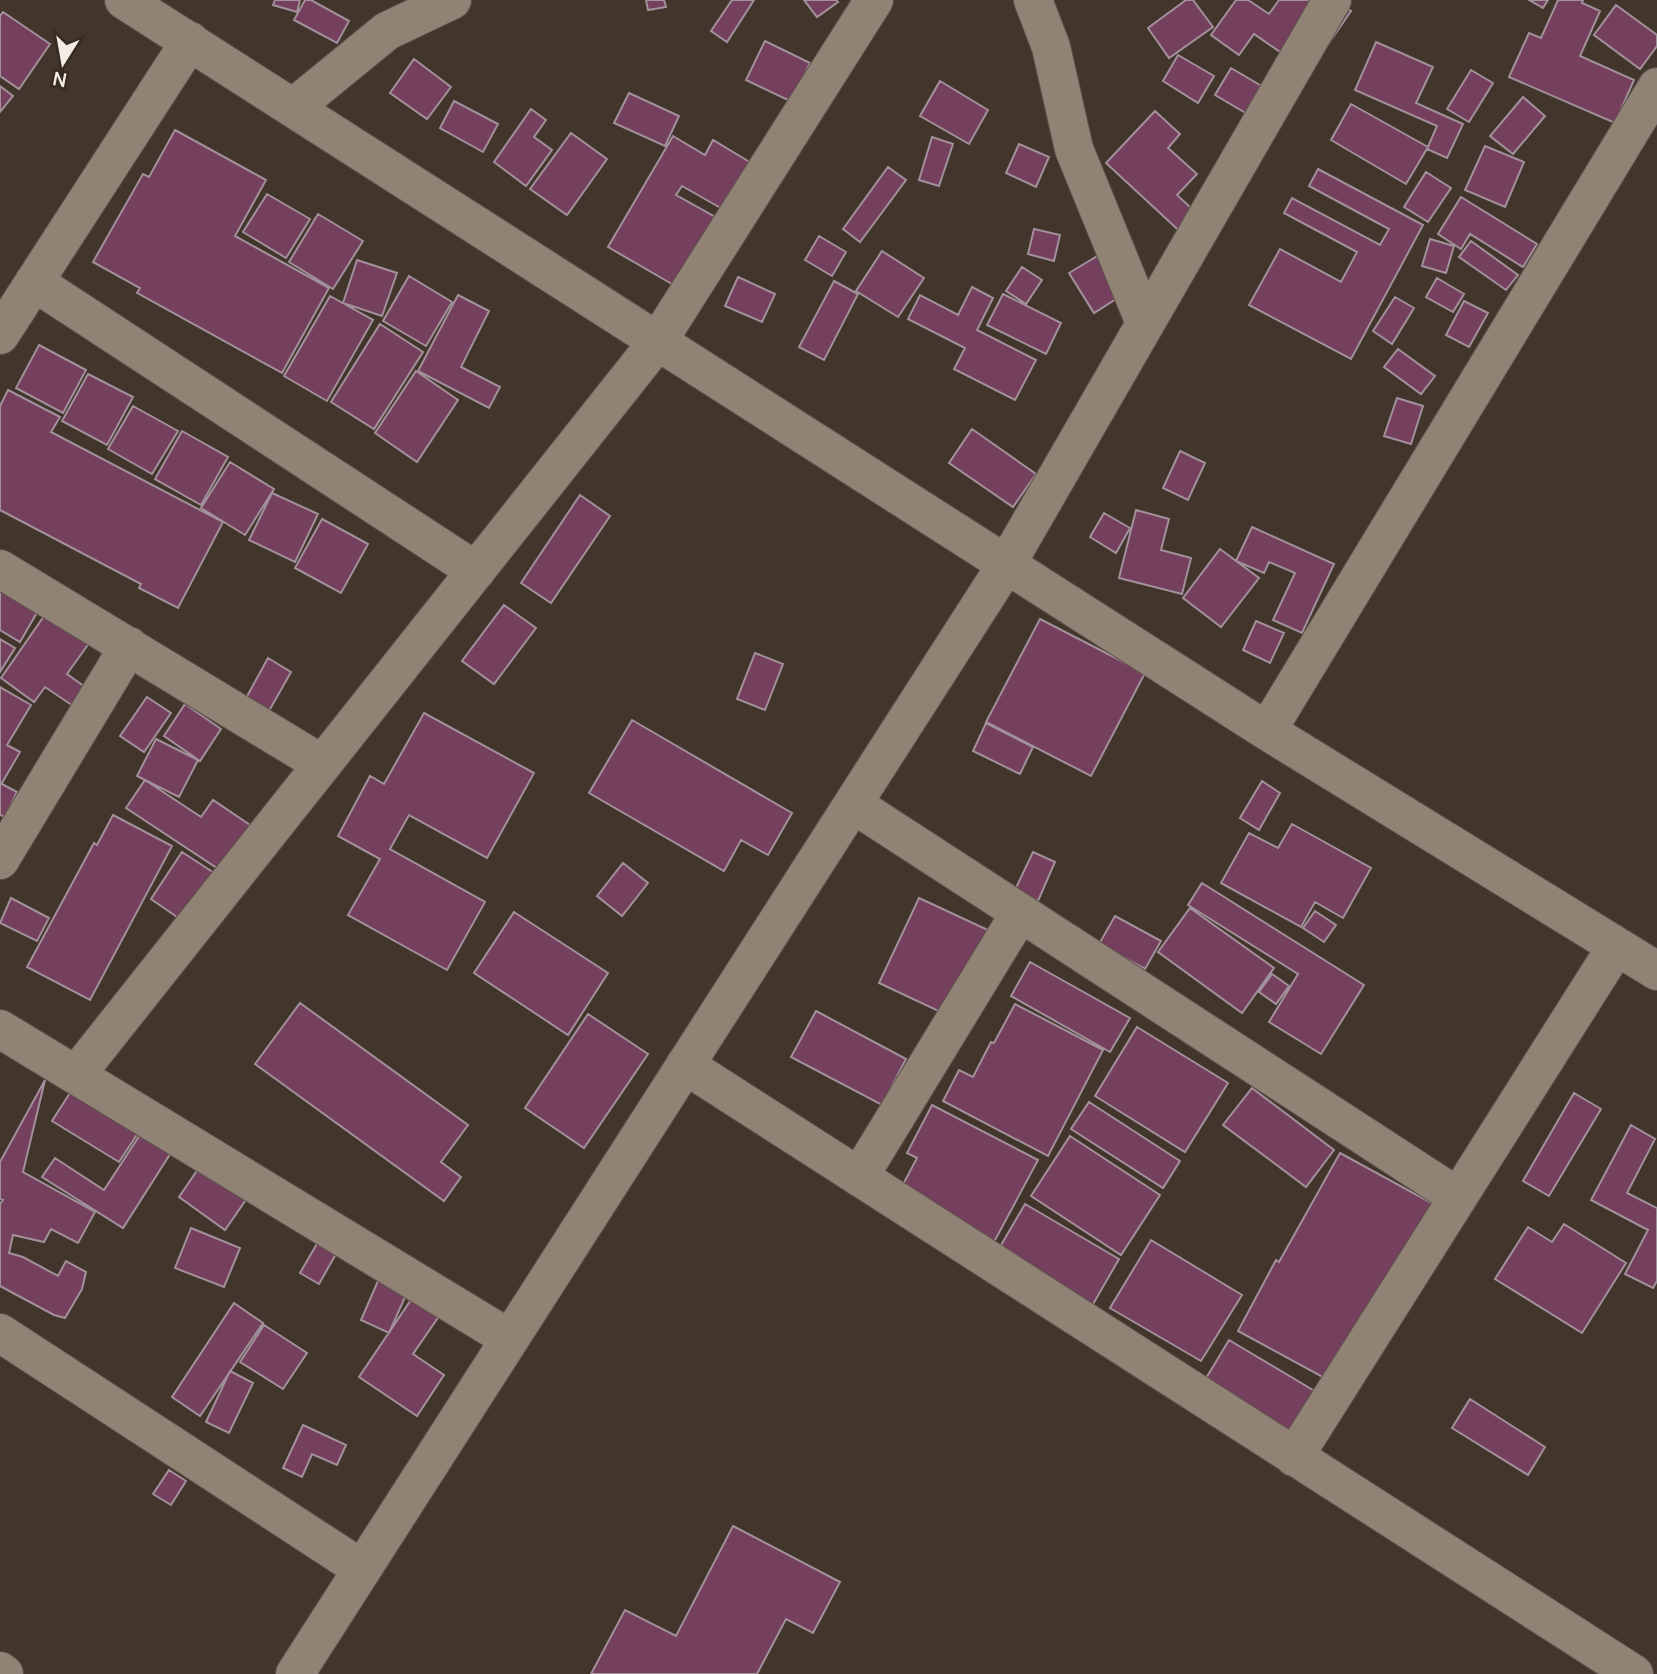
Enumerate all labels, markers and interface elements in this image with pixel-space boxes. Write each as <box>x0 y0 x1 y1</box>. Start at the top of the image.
north arrow <box>28 28 98 98</box>
text: N <box>51 66 69 94</box>

